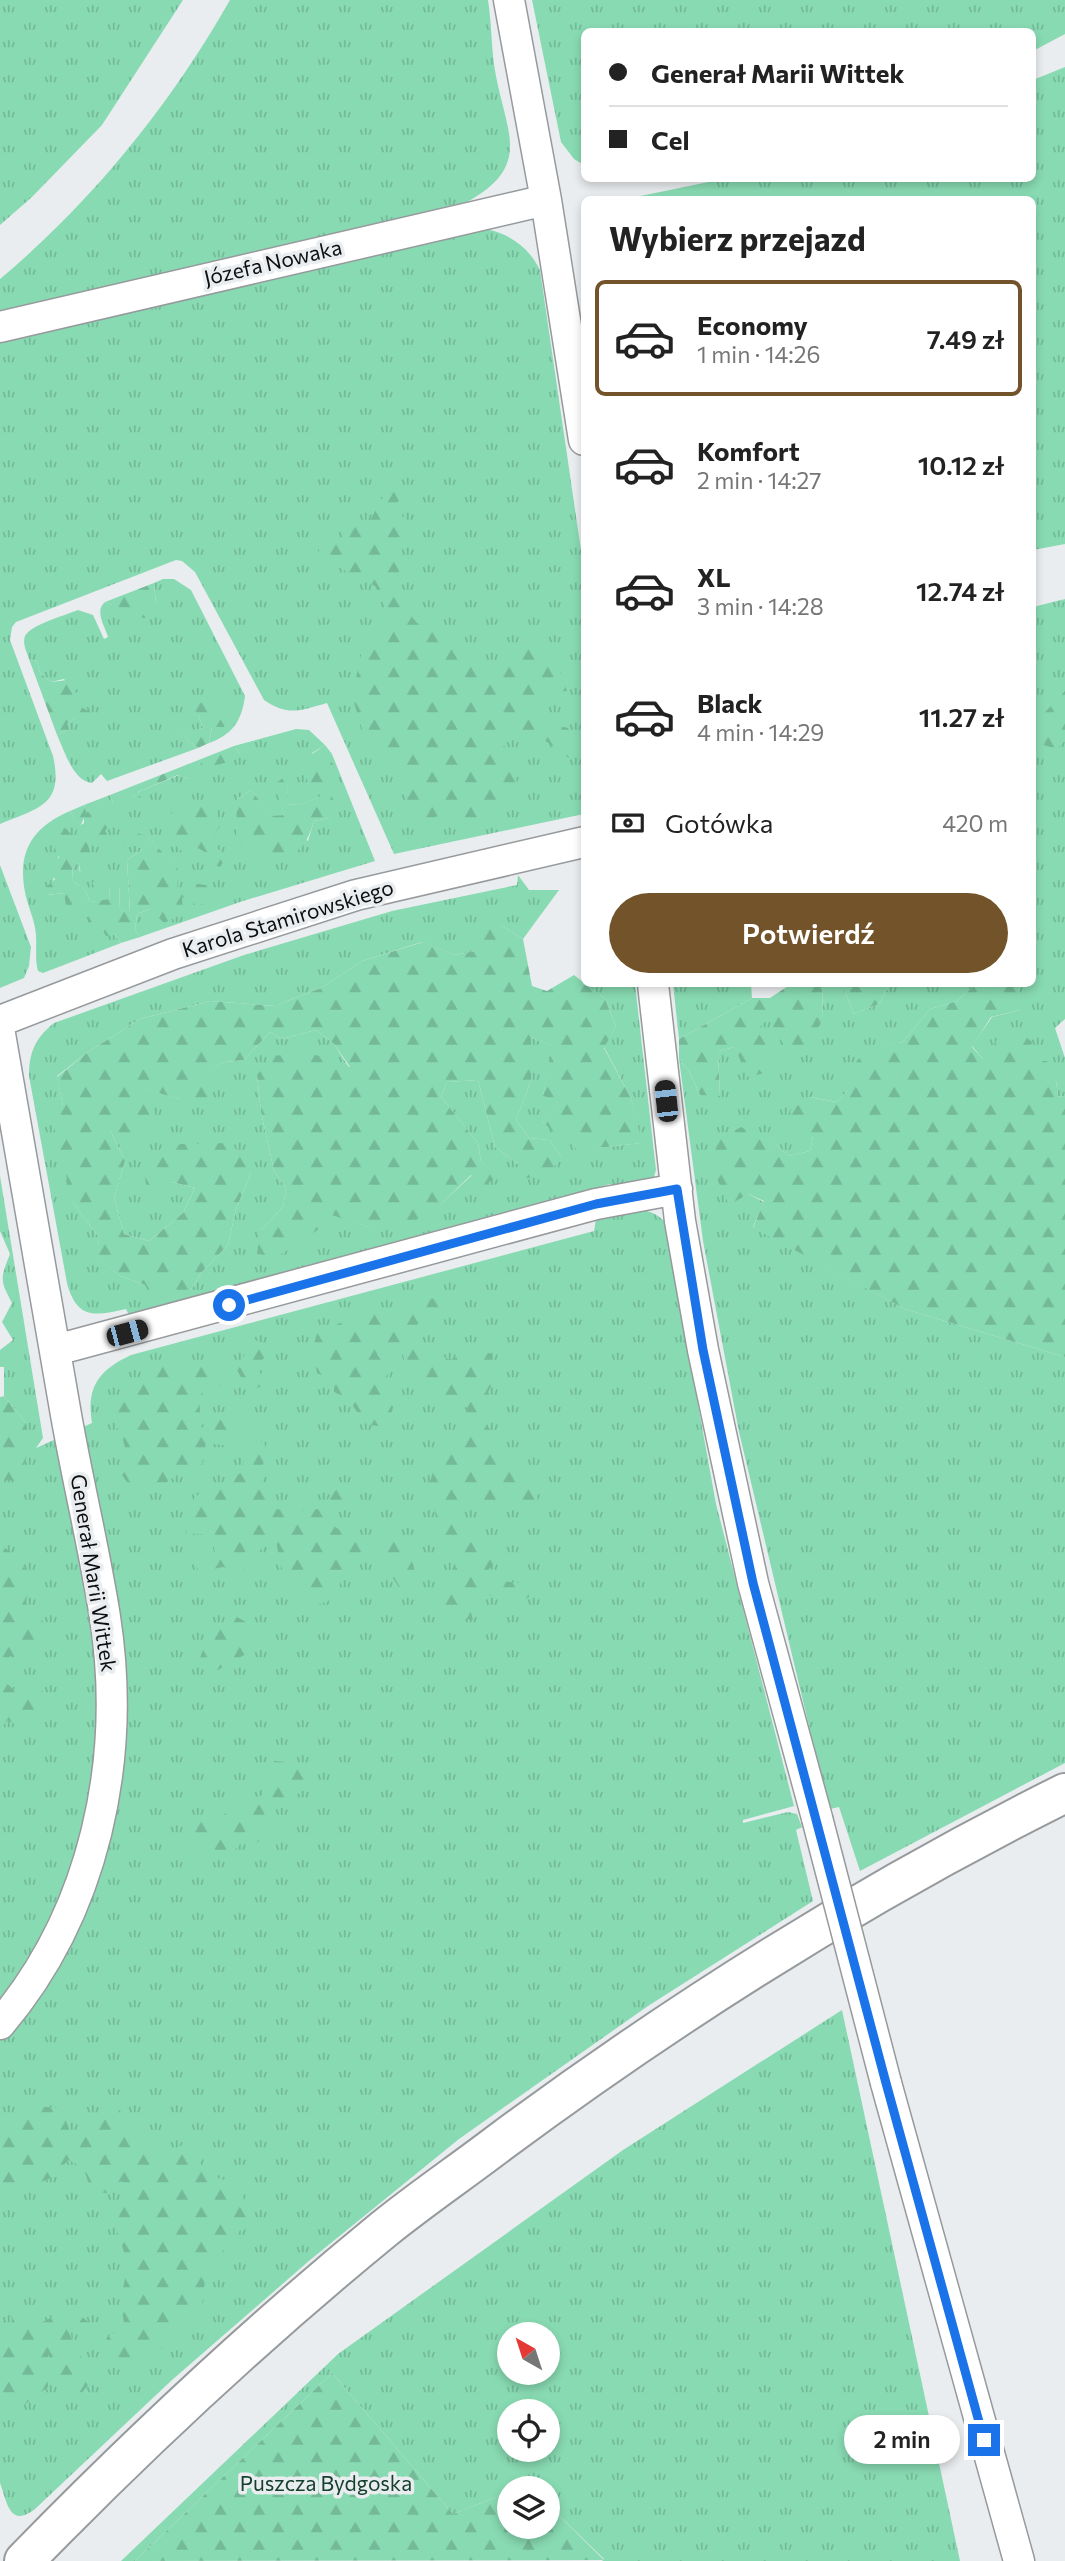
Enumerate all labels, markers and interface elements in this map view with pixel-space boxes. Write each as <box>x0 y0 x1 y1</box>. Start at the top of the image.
text: Generał Marii Wittek <box>651 57 904 88</box>
text: Cel <box>651 124 690 155</box>
text: Wybierz przejazd <box>609 218 866 258</box>
street label: Józefa Nowaka <box>201 233 344 290</box>
icon: car <box>613 307 676 370</box>
text: Economy <box>697 309 808 340</box>
text: 7.49 zł <box>927 323 1004 354</box>
text: 1 min · 14:26 <box>697 340 820 368</box>
icon: car <box>613 433 676 496</box>
text: Komfort <box>697 435 800 466</box>
text: 10.12 zł <box>918 449 1004 480</box>
text: 2 min · 14:27 <box>697 466 821 494</box>
icon: car <box>613 559 676 622</box>
text: XL <box>697 561 731 592</box>
text: 12.74 zł <box>916 575 1004 606</box>
text: 3 min · 14:28 <box>697 592 824 620</box>
icon: car <box>613 685 676 748</box>
text: Black <box>697 687 763 718</box>
text: 11.27 zł <box>919 701 1004 732</box>
text: 4 min · 14:29 <box>697 718 824 746</box>
icon: cash <box>609 804 647 842</box>
text: Gotówka <box>665 807 773 838</box>
text: 420 m <box>942 809 1008 837</box>
street label: Karola Stamirowskiego <box>179 874 396 962</box>
button: Potwierdź <box>609 893 1008 973</box>
car <box>654 1079 679 1123</box>
route start <box>213 1289 245 1321</box>
car <box>104 1317 151 1349</box>
street label: Generał Marii Wittek <box>67 1472 122 1673</box>
north arrow <box>497 2322 560 2385</box>
map controls <box>497 2322 560 2539</box>
button: locate <box>497 2399 560 2462</box>
callout: 2 min <box>844 2416 960 2464</box>
route end <box>968 2424 1000 2456</box>
text: 2 min <box>874 2425 930 2453</box>
park label: Puszcza Bydgoska <box>240 2470 412 2495</box>
button: layers <box>497 2476 560 2539</box>

